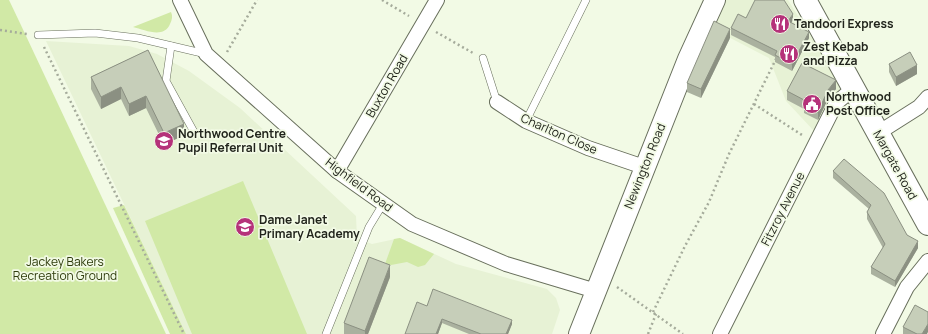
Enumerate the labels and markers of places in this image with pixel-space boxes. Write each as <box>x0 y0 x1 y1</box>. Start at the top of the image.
restaurant icon: Tandoori Express <box>769 13 791 35</box>
place label: Tandoori Express <box>794 15 894 32</box>
place label: Zest Kebab and Pizza <box>803 38 869 69</box>
restaurant icon: Zest Kebab and Pizza <box>778 43 800 65</box>
place label: Northwood Post Office <box>826 88 891 119</box>
public building icon: Northwood Post Office <box>801 93 823 115</box>
place label: Northwood Centre Pupil Referral Unit <box>178 125 286 156</box>
school or university icon: Northwood Centre Pupil Referral Unit <box>153 130 175 152</box>
place label: Dame Janet Primary Academy <box>259 211 360 242</box>
school or university icon: Dame Janet Primary Academy <box>234 216 256 238</box>

